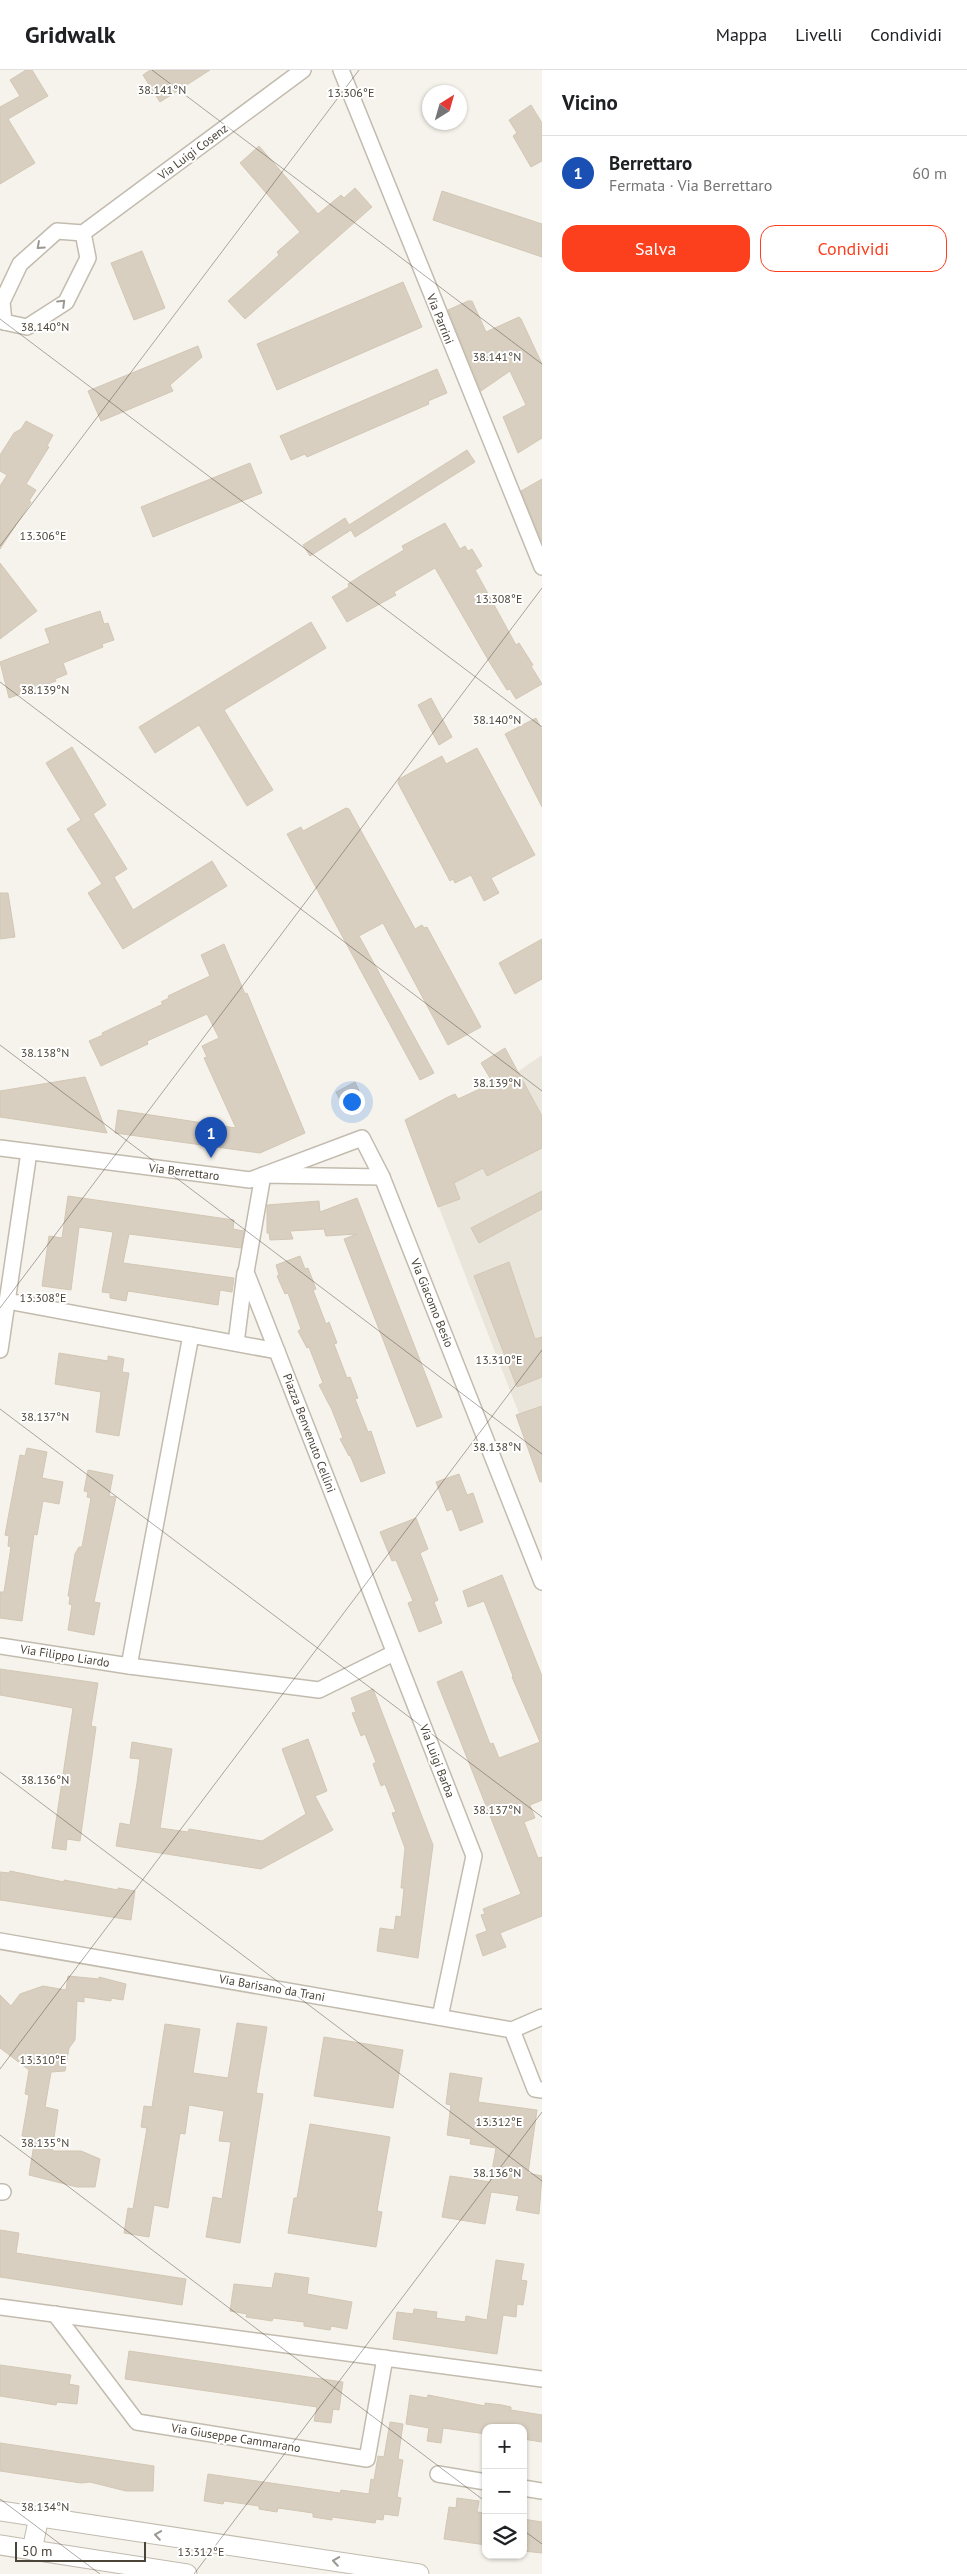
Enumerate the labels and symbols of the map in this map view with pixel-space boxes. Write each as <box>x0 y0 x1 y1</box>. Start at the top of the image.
text: 38.141°N <box>138 82 186 97</box>
text: 13.306°E <box>328 85 374 100</box>
north arrow <box>422 85 467 130</box>
street label: Via Luigi Cosenz <box>154 120 231 183</box>
one-way arrow <box>37 240 46 249</box>
street label: Via Parrini <box>423 291 457 346</box>
one-way arrow <box>56 299 65 308</box>
text: 38.140°N <box>21 319 69 334</box>
text: 38.141°N <box>473 349 521 364</box>
text: 13.306°E <box>20 528 66 543</box>
text: 13.308°E <box>476 591 522 606</box>
text: 38.139°N <box>21 682 69 697</box>
text: 38.140°N <box>473 712 521 727</box>
text: 38.138°N <box>21 1045 69 1060</box>
text: 38.139°N <box>473 1075 521 1090</box>
your location <box>339 1089 365 1115</box>
pin: 1 <box>195 1117 227 1158</box>
street label: Via Berrettaro <box>147 1160 220 1183</box>
street label: Via Giacomo Besio <box>407 1255 457 1349</box>
text: 13.308°E <box>20 1290 66 1305</box>
text: 13.310°E <box>476 1352 522 1367</box>
street label: Piazza Benvenuto Cellini <box>280 1371 339 1494</box>
text: 38.137°N <box>21 1409 69 1424</box>
text: 38.138°N <box>473 1439 521 1454</box>
street label: Via Filippo Liardo <box>18 1641 111 1670</box>
street label: Via Luigi Barba <box>416 1721 458 1800</box>
text: 38.136°N <box>21 1772 69 1787</box>
text: 38.137°N <box>473 1802 521 1817</box>
street label: Via Barisano da Trani <box>217 1971 326 2004</box>
text: 13.310°E <box>20 2052 66 2067</box>
text: 13.312°E <box>476 2114 522 2129</box>
text: 38.135°N <box>21 2135 69 2150</box>
text: 38.136°N <box>473 2165 521 2180</box>
street label: Via Giuseppe Cammarano <box>169 2420 302 2455</box>
text: 38.134°N <box>21 2499 69 2514</box>
one-way arrow <box>154 2530 162 2540</box>
scale bar <box>15 2539 146 2562</box>
text: 13.312°E <box>178 2544 224 2559</box>
one-way arrow <box>332 2557 340 2567</box>

